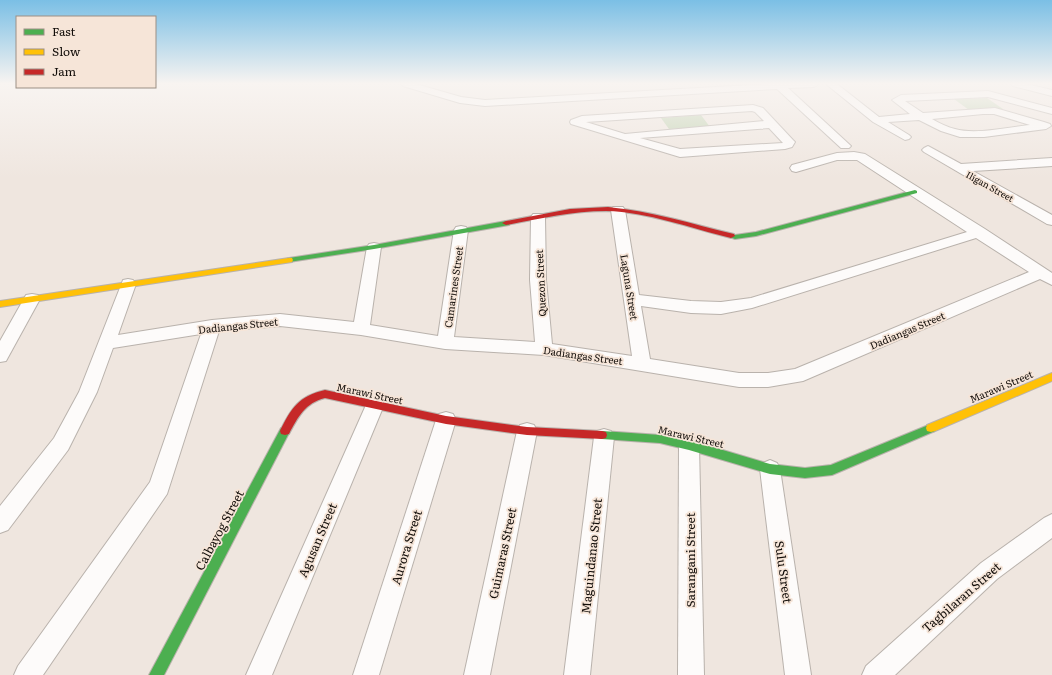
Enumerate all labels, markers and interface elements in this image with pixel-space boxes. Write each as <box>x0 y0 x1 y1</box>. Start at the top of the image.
legend <box>16 16 156 88</box>
text: Fast <box>52 22 76 40</box>
text: Slow <box>52 42 81 60</box>
text: Jam <box>52 62 77 80</box>
street label: Iligan Street <box>963 167 1017 205</box>
street label: Camarines Street <box>440 245 466 329</box>
street label: Quezon Street <box>531 249 549 317</box>
street label: Laguna Street <box>617 253 643 321</box>
street label: Dadiangas Street <box>867 307 947 353</box>
street label: Dadiangas Street <box>197 313 279 337</box>
street label: Dadiangas Street <box>542 342 624 368</box>
street label: Marawi Street <box>967 366 1035 406</box>
street label: Marawi Street <box>335 379 405 407</box>
street label: Marawi Street <box>656 421 726 451</box>
street label: Calbayog Street <box>190 486 248 573</box>
street label: Maguindanao Street <box>576 497 606 615</box>
street label: Agusan Street <box>293 500 341 580</box>
street label: Guimaras Street <box>484 506 520 600</box>
street label: Aurora Street <box>386 507 426 587</box>
street label: Sarangani Street <box>681 512 699 607</box>
street label: Sulu Street <box>771 540 797 605</box>
street label: Tagbilaran Street <box>918 558 1005 636</box>

